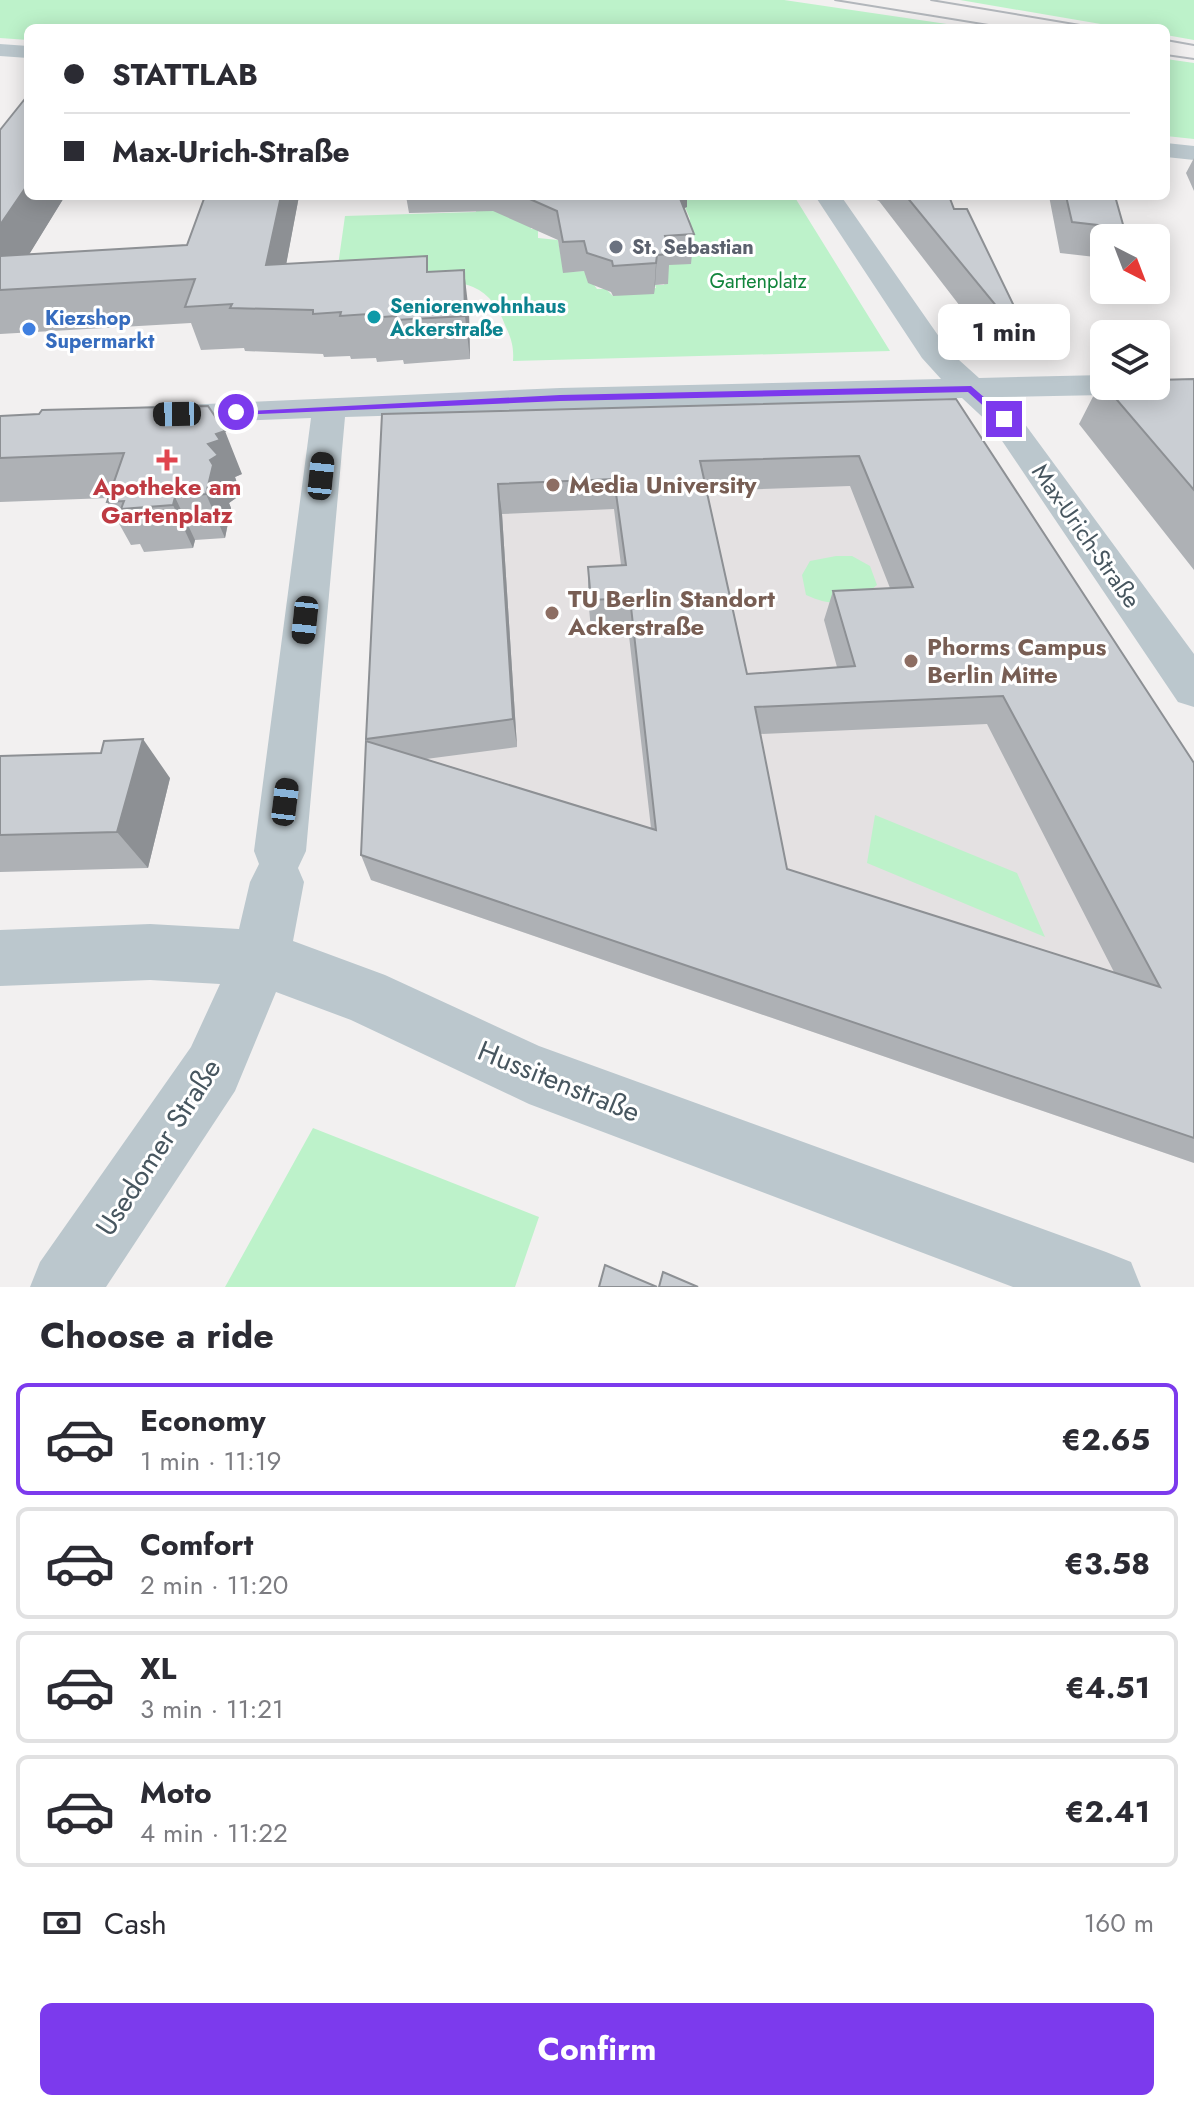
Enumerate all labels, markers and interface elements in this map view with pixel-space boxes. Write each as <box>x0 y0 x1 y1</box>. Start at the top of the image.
text: STATTLAB <box>112 53 258 96</box>
text: Max-Urich-Straße <box>112 130 350 173</box>
north arrow <box>1090 224 1170 304</box>
map controls <box>1090 224 1170 400</box>
place label: St. Sebastian <box>632 233 754 262</box>
marker: St. Sebastian <box>607 238 625 256</box>
park label: Gartenplatz <box>709 267 807 296</box>
place label: Seniorenwohnhaus Ackerstraße <box>389 292 566 344</box>
callout: 1 min <box>938 303 1070 359</box>
place label: Kiezshop Supermarkt <box>45 304 155 356</box>
marker: Seniorenwohnhaus Ackerstraße <box>365 308 383 326</box>
text: 1 min <box>972 313 1036 351</box>
marker: Kiezshop Supermarkt <box>20 320 38 338</box>
button: layers <box>1090 320 1170 400</box>
route start <box>218 394 254 430</box>
route end <box>986 401 1022 437</box>
car <box>153 402 201 426</box>
marker: Apotheke am Gartenplatz <box>158 451 176 469</box>
car <box>307 451 335 501</box>
street label: Max-Urich-Straße <box>1024 456 1149 615</box>
place label: Media University <box>569 467 757 502</box>
place label: Apotheke am Gartenplatz <box>92 469 241 532</box>
marker: Media University <box>544 476 562 494</box>
place label: TU Berlin Standort Ackerstraße <box>567 581 775 644</box>
car <box>291 595 319 645</box>
marker: TU Berlin Standort Ackerstraße <box>543 604 561 622</box>
place label: Phorms Campus Berlin Mitte <box>927 629 1107 692</box>
marker: Phorms Campus Berlin Mitte <box>902 652 920 670</box>
car <box>270 777 300 827</box>
street label: Hussitenstraße <box>472 1030 646 1133</box>
street label: Usedomer Straße <box>86 1051 231 1244</box>
text: Choose a ride <box>40 1309 274 1361</box>
text: Economy <box>140 1399 266 1442</box>
icon: car <box>44 1403 116 1475</box>
text: €2.65 <box>1062 1418 1150 1461</box>
text: 1 min · 11:19 <box>140 1442 281 1480</box>
text: Comfort <box>140 1523 253 1566</box>
icon: car <box>44 1527 116 1599</box>
text: €3.58 <box>1064 1542 1150 1585</box>
text: 2 min · 11:20 <box>140 1566 288 1604</box>
text: XL <box>140 1647 176 1690</box>
icon: car <box>44 1651 116 1723</box>
text: €4.51 <box>1065 1666 1150 1709</box>
text: 3 min · 11:21 <box>140 1690 284 1728</box>
text: Moto <box>140 1771 212 1814</box>
icon: car <box>44 1775 116 1847</box>
text: €2.41 <box>1065 1790 1150 1833</box>
text: 4 min · 11:22 <box>140 1814 288 1852</box>
icon: cash <box>40 1901 84 1945</box>
text: Cash <box>104 1902 167 1945</box>
text: 160 m <box>1084 1904 1154 1942</box>
button: Confirm <box>40 2003 1154 2095</box>

